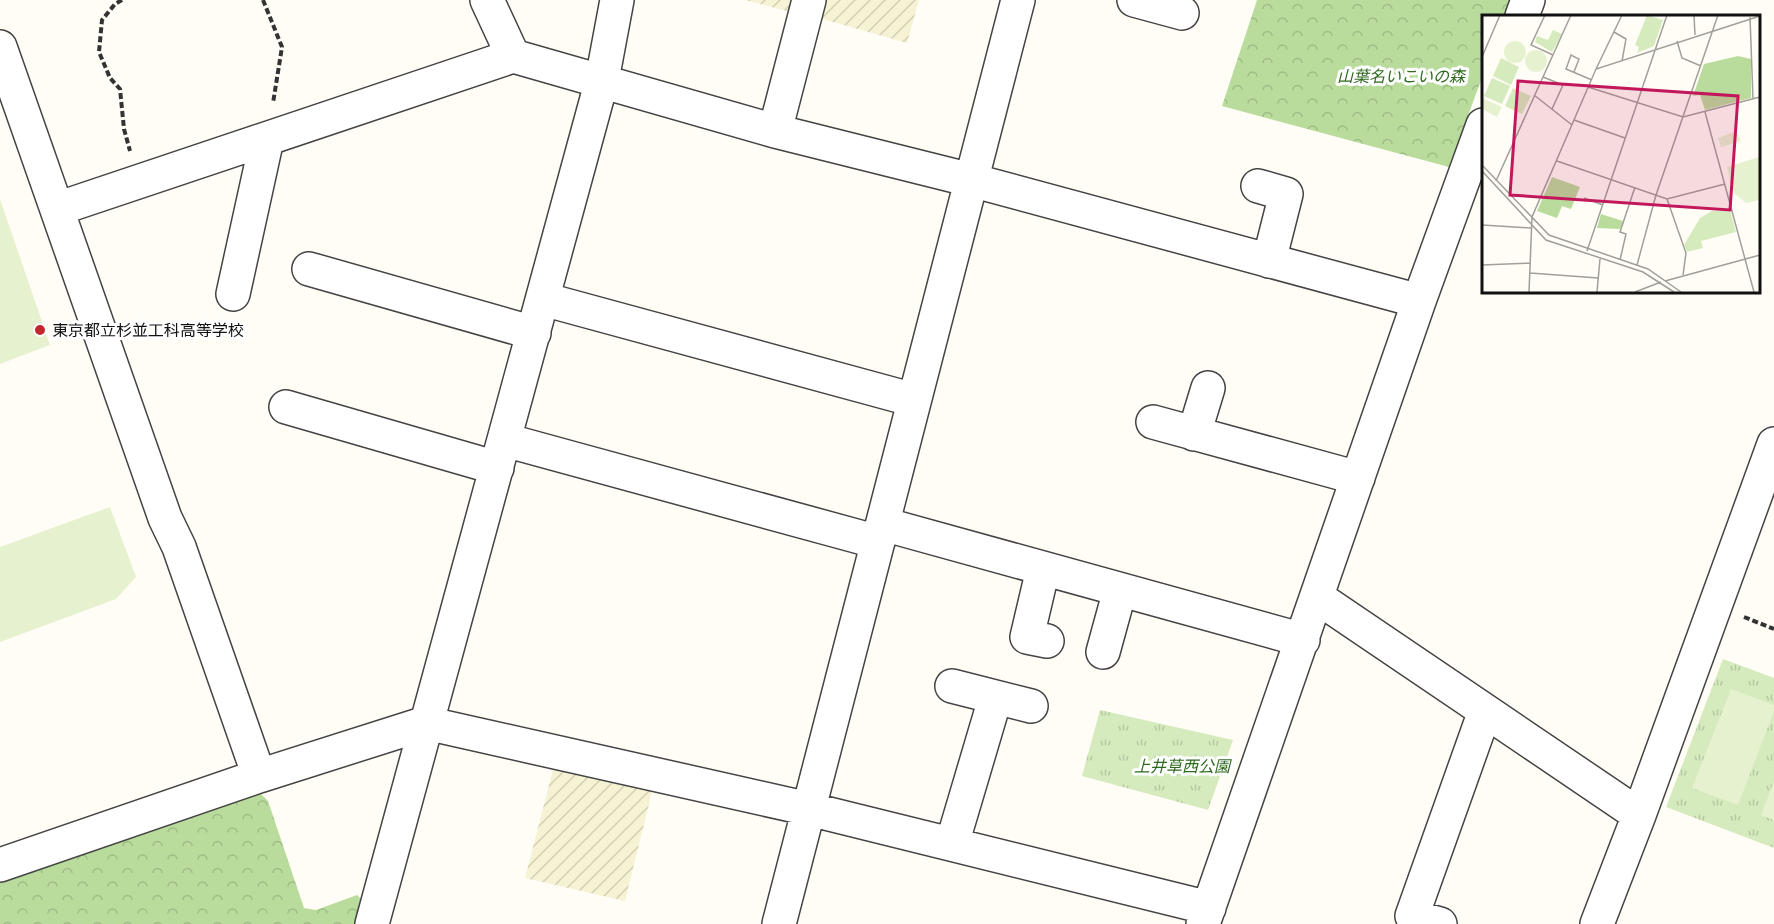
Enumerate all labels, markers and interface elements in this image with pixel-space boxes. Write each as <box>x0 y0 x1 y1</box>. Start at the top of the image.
inset map <box>1482 15 1759 292</box>
park label: 山葉名いこいの森 <box>1337 67 1467 86</box>
place label: 東京都立杉並工科高等学校 <box>52 321 244 340</box>
marker: 東京都立杉並工科高等学校 <box>33 323 47 337</box>
park label: 上井草西公園 <box>1134 757 1232 776</box>

